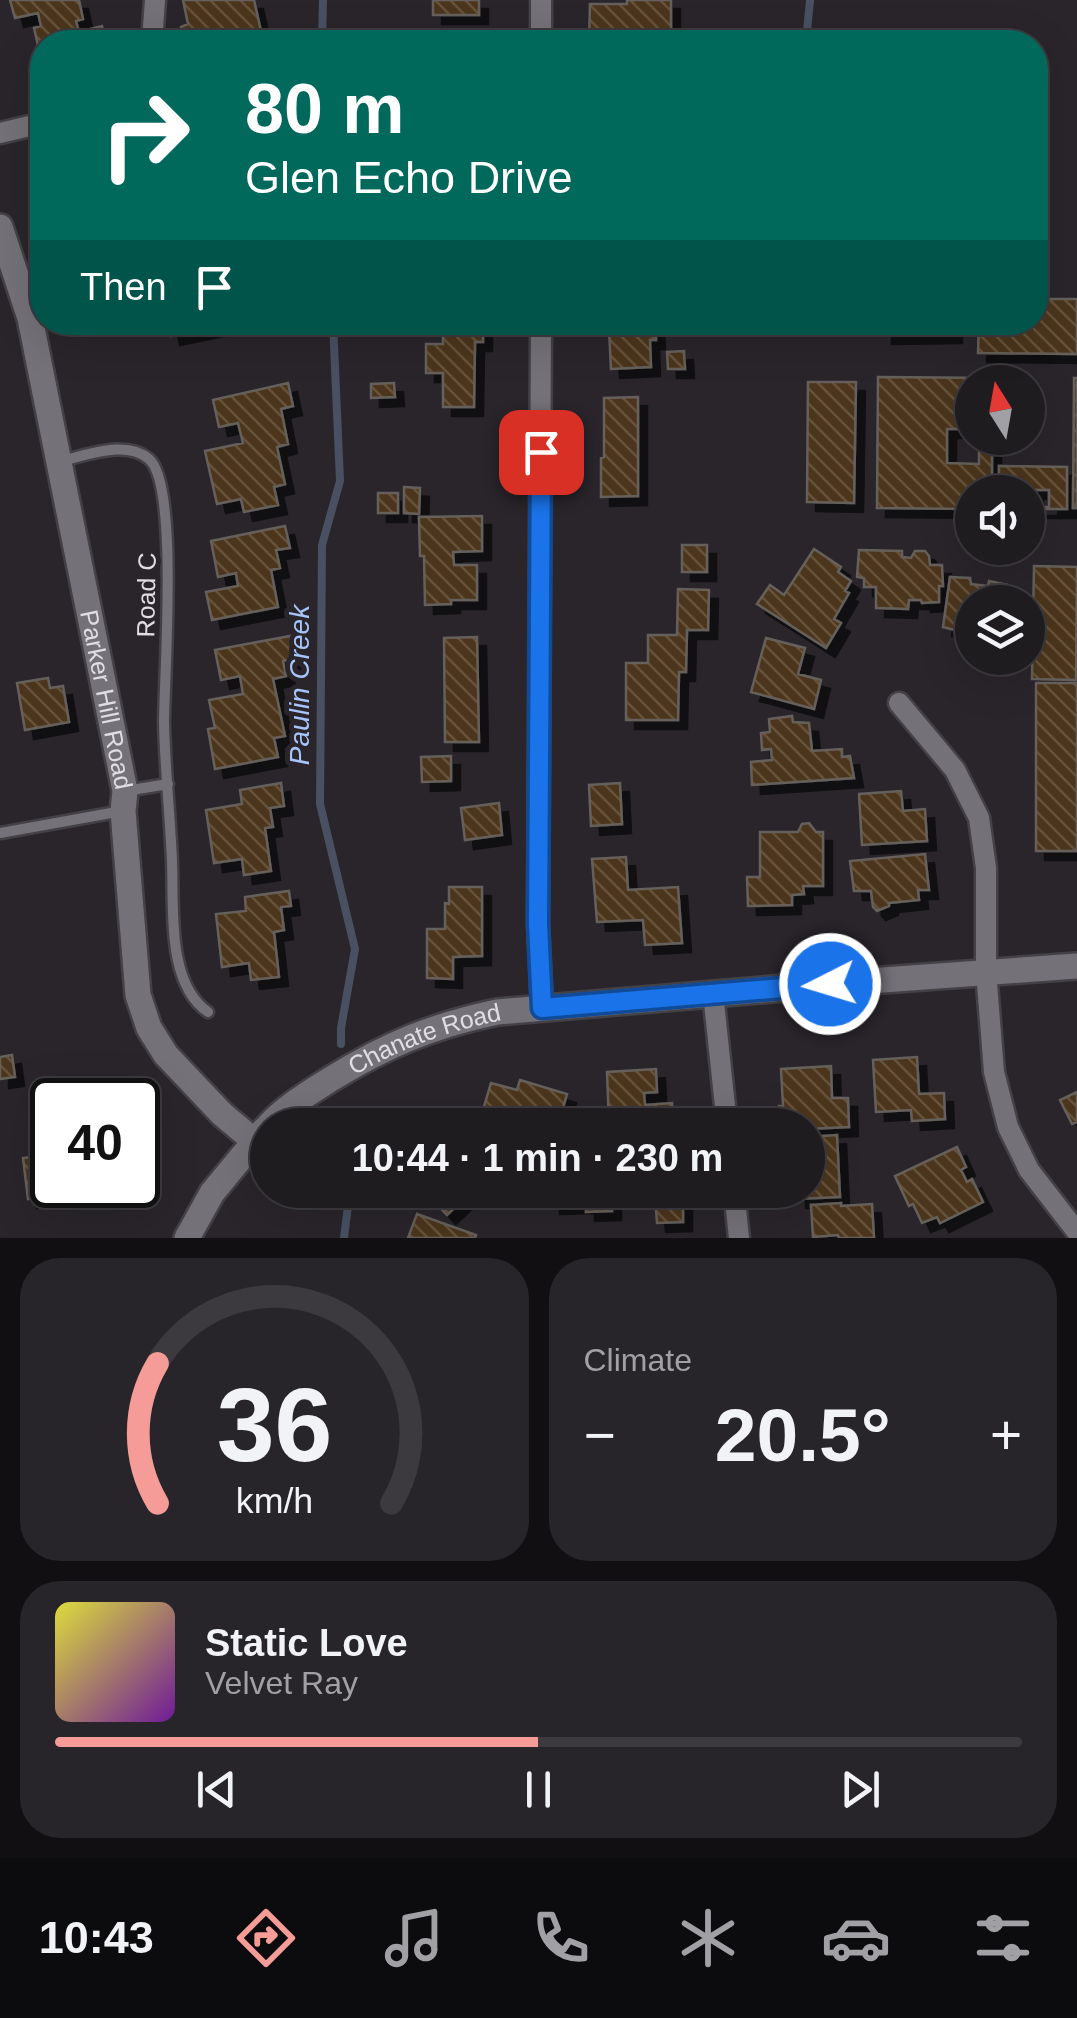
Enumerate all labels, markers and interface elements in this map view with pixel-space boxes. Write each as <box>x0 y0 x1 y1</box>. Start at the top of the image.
icon: right <box>80 70 210 200</box>
text: 80 m <box>245 70 405 148</box>
text: Glen Echo Drive <box>245 152 573 203</box>
icon: arrive <box>187 260 242 315</box>
text: Then <box>80 266 167 308</box>
north arrow <box>955 365 1045 455</box>
map controls <box>955 365 1045 675</box>
pin <box>499 410 584 495</box>
icon: arrive <box>514 425 569 480</box>
button: sound <box>955 475 1045 565</box>
street label: Road C <box>131 552 161 638</box>
button: layers <box>955 585 1045 675</box>
water label: Paulin Creek <box>284 603 315 765</box>
street label: Parker Hill Road <box>75 608 138 792</box>
position arrow <box>778 932 882 1036</box>
street label: Chanate Road <box>343 998 503 1080</box>
speed limit sign: 40 <box>30 1078 160 1208</box>
text: 10:44 · 1 min · 230 m <box>352 1137 723 1179</box>
text: Climate <box>584 1342 692 1378</box>
text: 36 <box>216 1367 332 1483</box>
text: 20.5° <box>715 1393 891 1477</box>
text: − <box>584 1404 616 1466</box>
text: + <box>990 1404 1022 1466</box>
text: km/h <box>236 1481 313 1521</box>
text: Static Love <box>205 1622 408 1664</box>
text: Velvet Ray <box>205 1665 358 1701</box>
icon: previous <box>189 1762 244 1817</box>
icon: pause <box>511 1762 566 1817</box>
icon: next <box>833 1762 888 1817</box>
icon: directions <box>231 1903 301 1973</box>
icon: music <box>379 1903 449 1973</box>
icon: phone <box>526 1903 596 1973</box>
icon: climate <box>673 1903 743 1973</box>
icon: car <box>821 1903 891 1973</box>
icon: filters <box>968 1903 1038 1973</box>
text: 10:43 <box>39 1912 154 1963</box>

